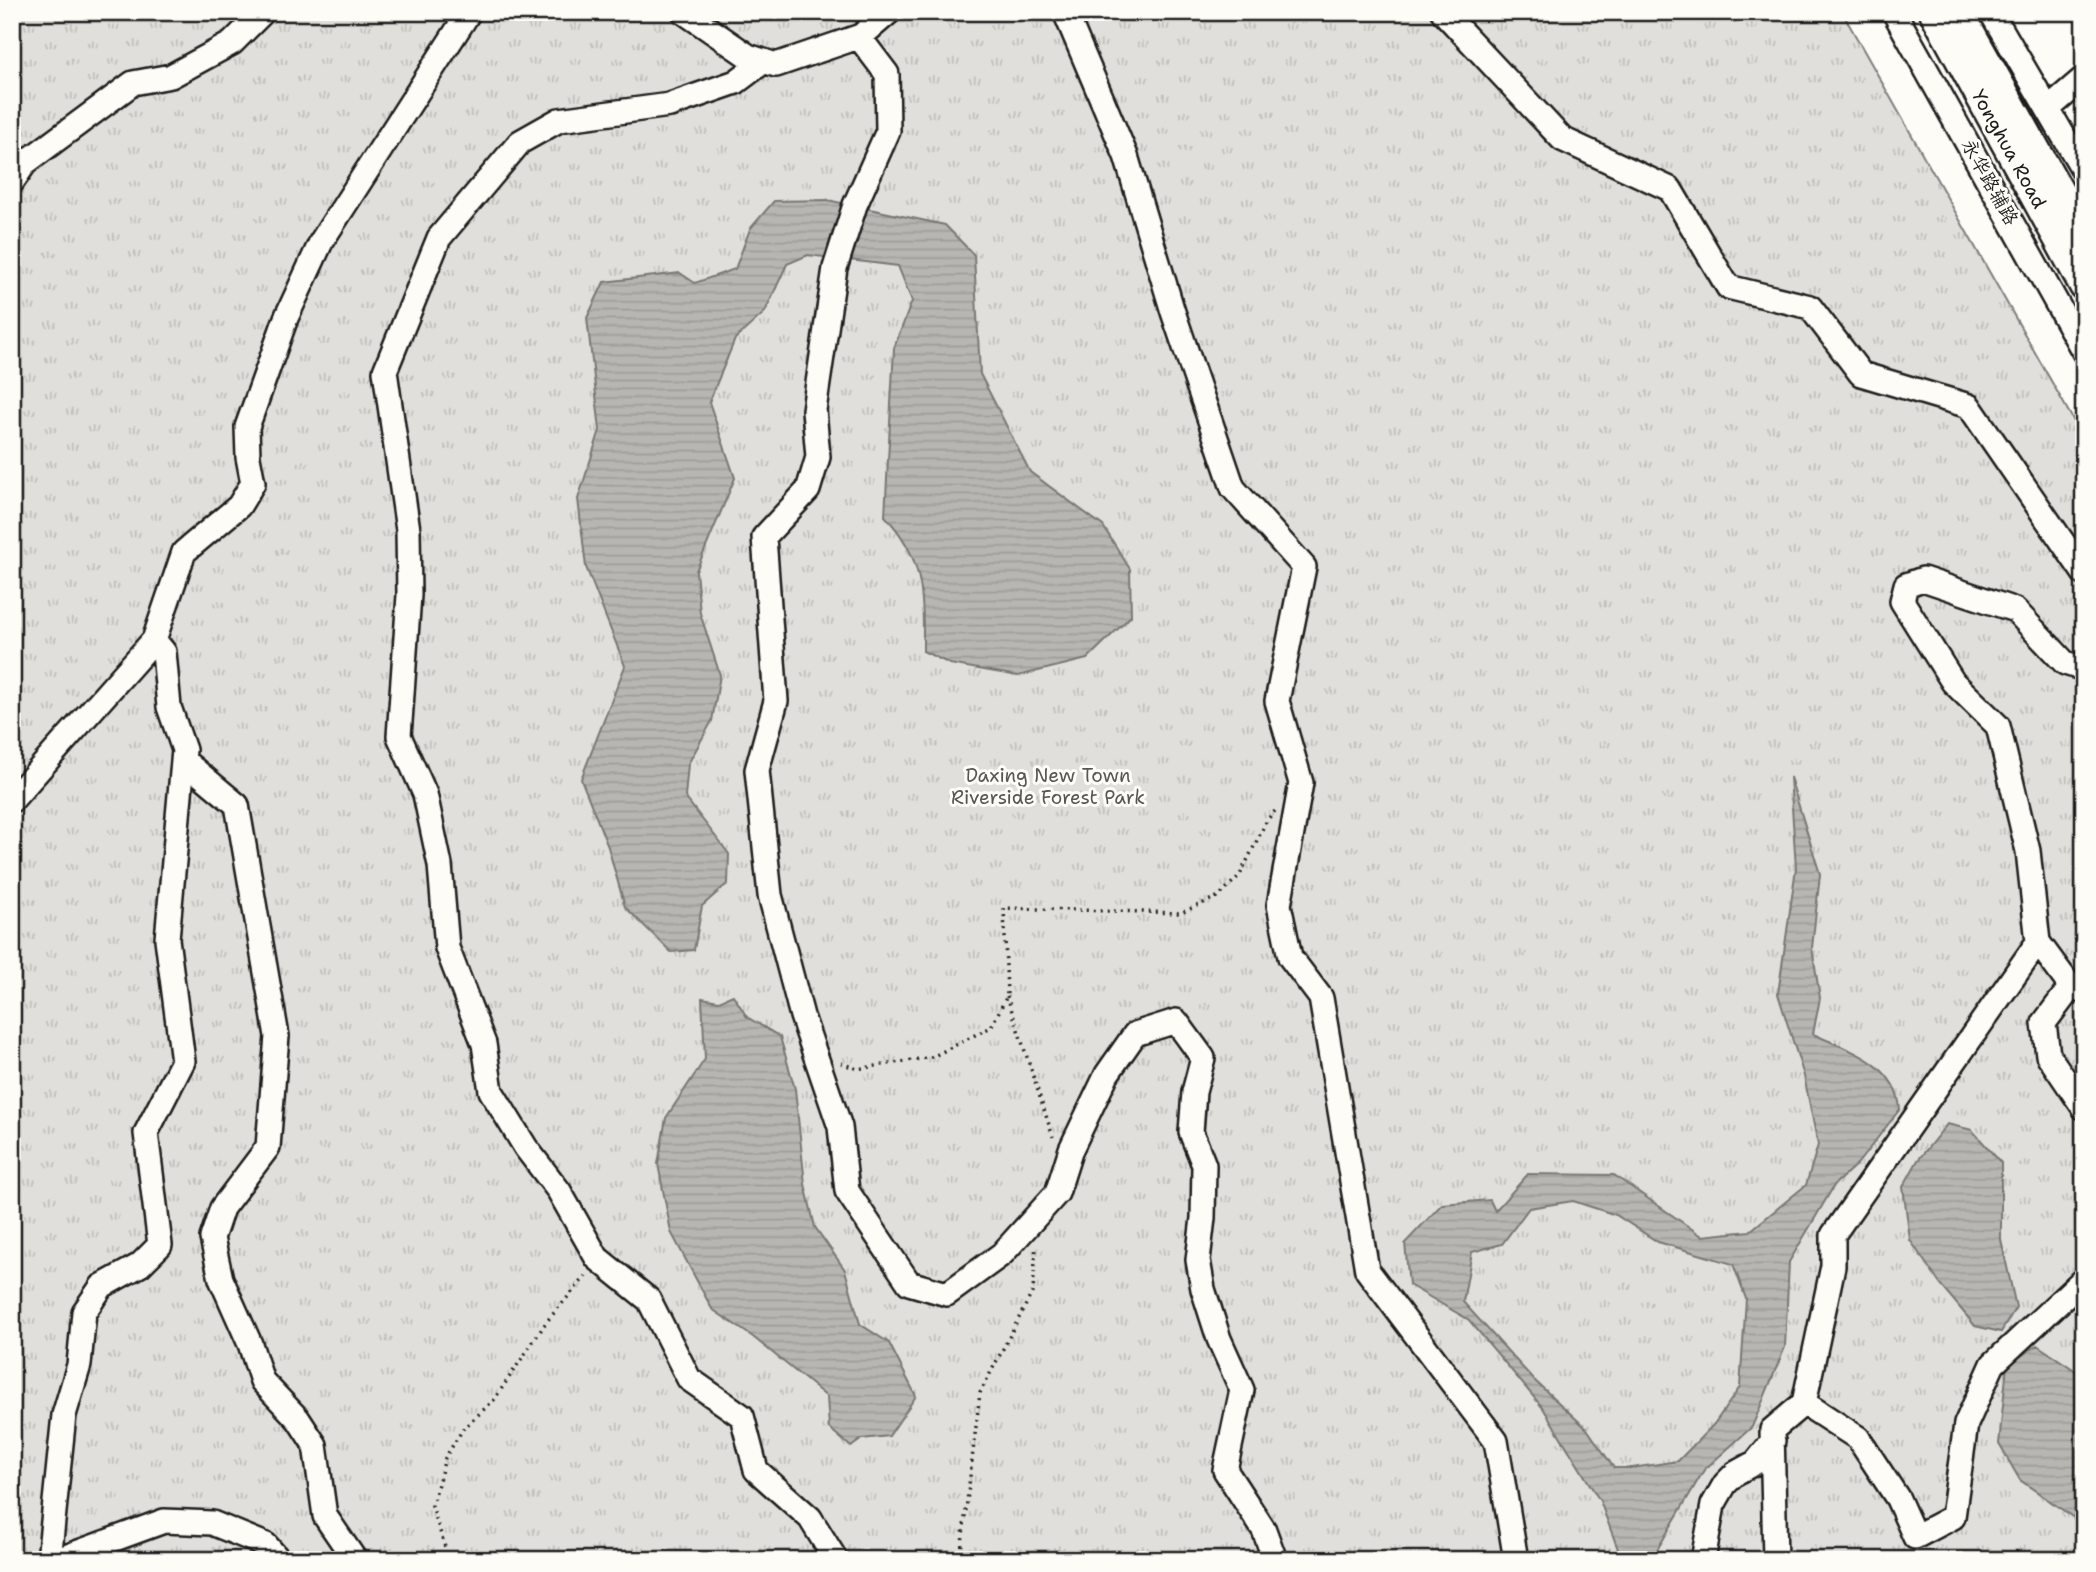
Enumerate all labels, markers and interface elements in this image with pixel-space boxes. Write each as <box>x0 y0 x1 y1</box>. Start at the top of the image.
street label: Yonghua Road <box>1966 85 2052 213</box>
street label: 永华路辅路 <box>1956 134 2024 230</box>
park label: Daxing New Town Riverside Forest Park <box>951 763 1145 810</box>

